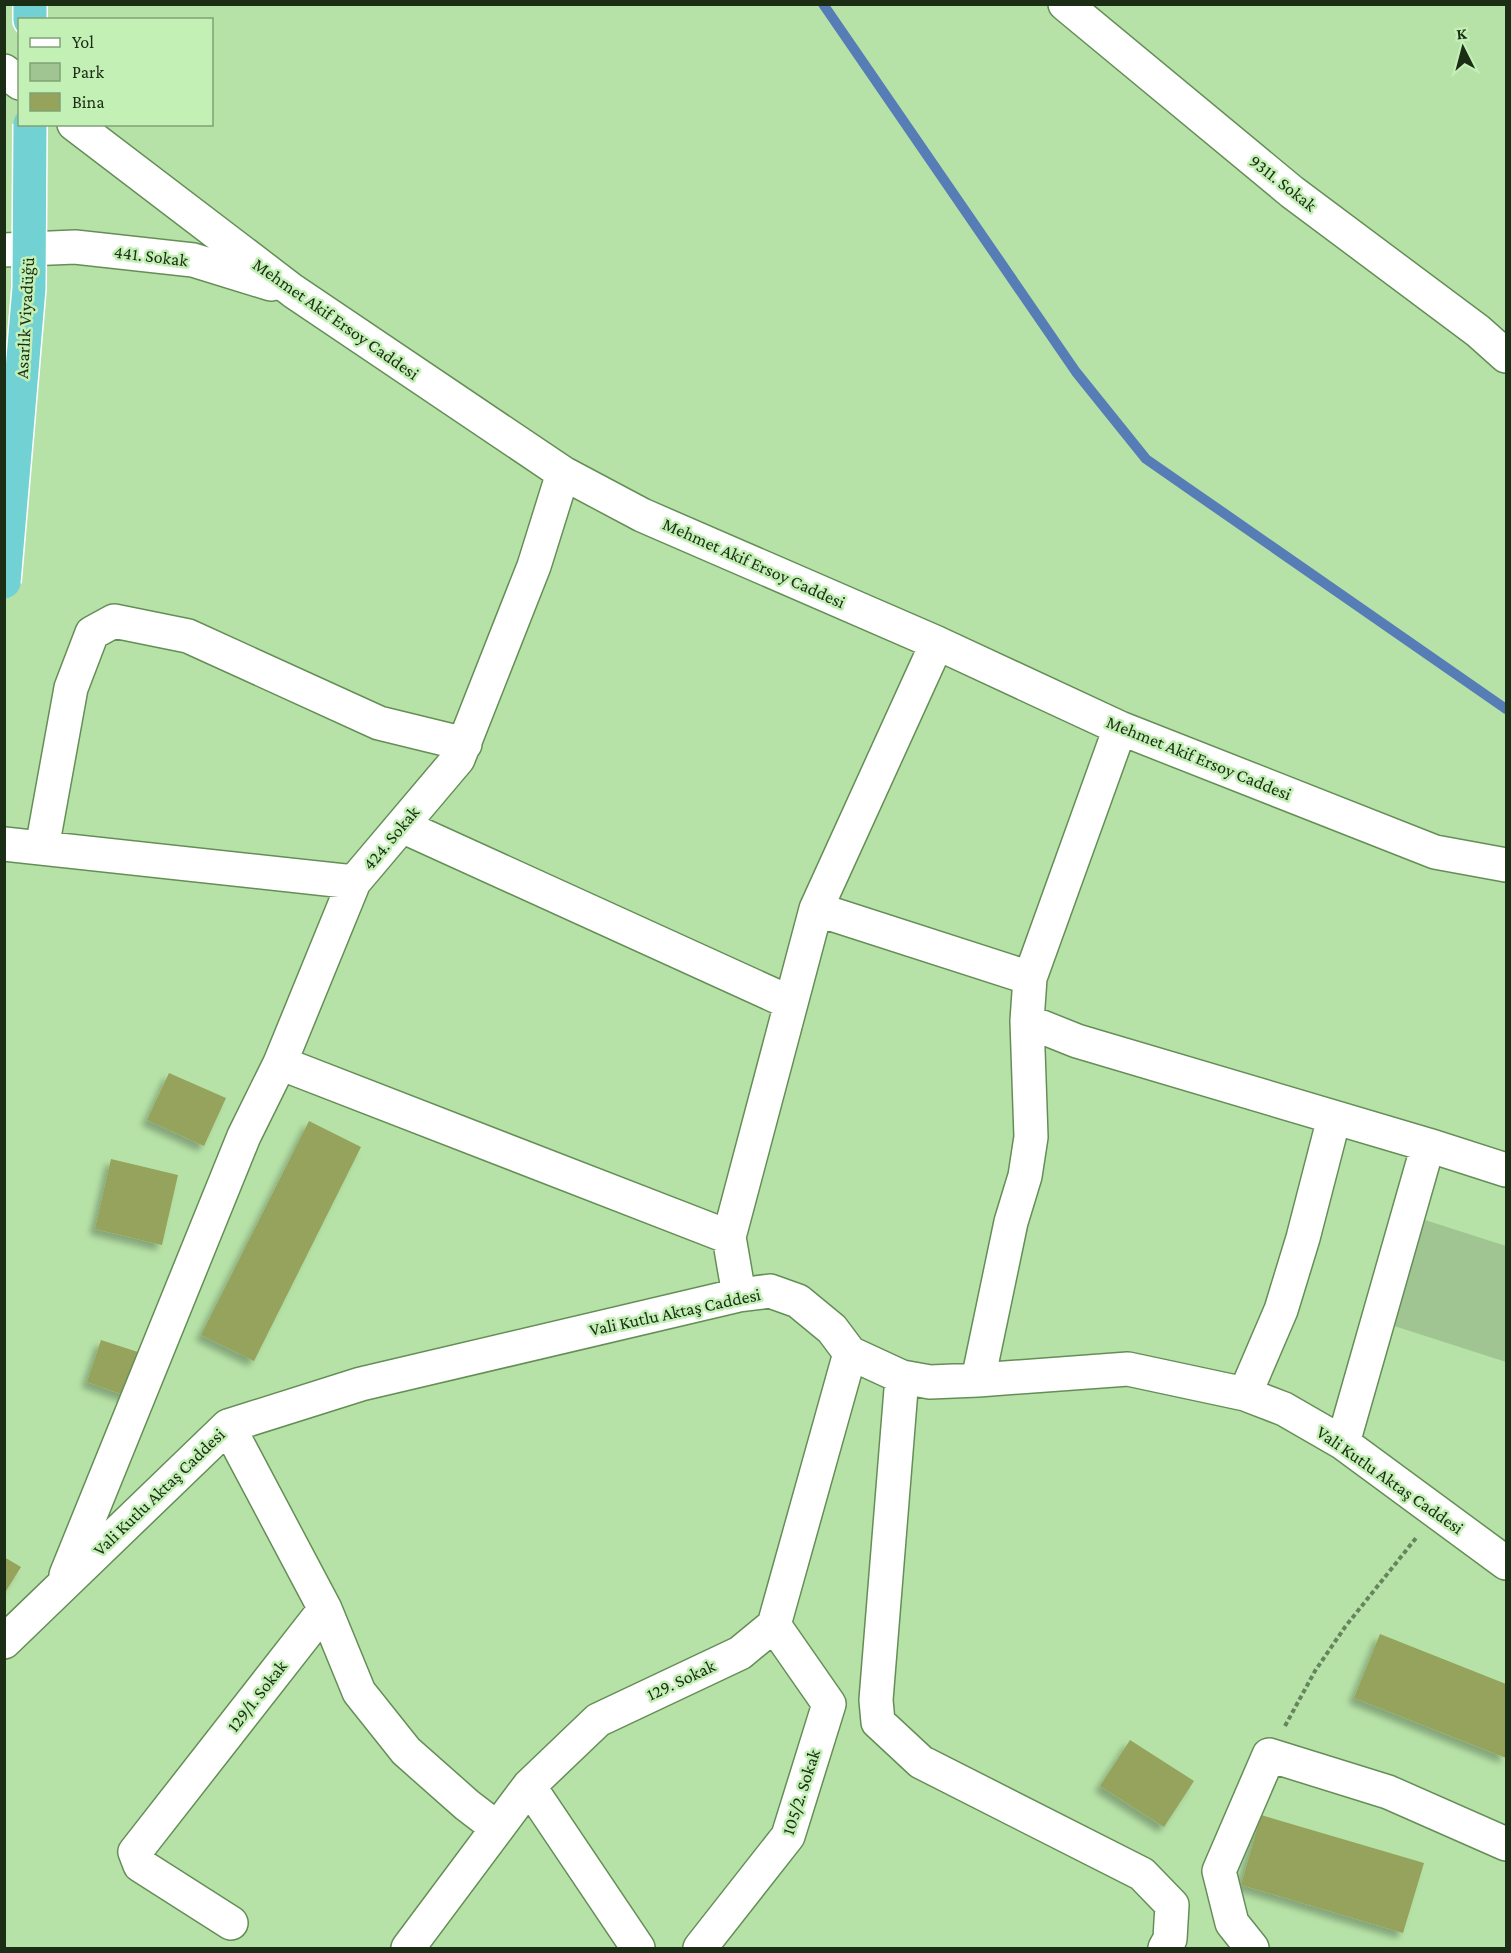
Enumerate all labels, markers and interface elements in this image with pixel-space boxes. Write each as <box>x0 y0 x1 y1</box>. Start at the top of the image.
legend <box>18 18 213 126</box>
north arrow <box>1433 18 1493 78</box>
text: K <box>1456 25 1468 43</box>
text: Yol <box>72 32 94 52</box>
text: Park <box>72 62 104 82</box>
text: Bina <box>72 92 105 112</box>
street label: 9311. Sokak <box>1245 151 1321 216</box>
street label: 441. Sokak <box>113 242 190 271</box>
street label: Mehmet Akif Ersoy Caddesi <box>249 254 423 384</box>
street label: Asarlık Viyadüğü <box>12 256 38 379</box>
street label: Mehmet Akif Ersoy Caddesi <box>660 514 849 612</box>
street label: Mehmet Akif Ersoy Caddesi <box>1104 712 1295 804</box>
street label: 424. Sokak <box>359 802 424 874</box>
street label: Vali Kutlu Aktaş Caddesi <box>587 1284 763 1340</box>
street label: Vali Kutlu Aktaş Caddesi <box>1313 1422 1468 1538</box>
street label: Vali Kutlu Aktaş Caddesi <box>89 1424 229 1560</box>
street label: 129. Sokak <box>643 1655 719 1705</box>
street label: 129/1. Sokak <box>223 1656 291 1736</box>
street label: 105/2. Sokak <box>778 1746 824 1837</box>

